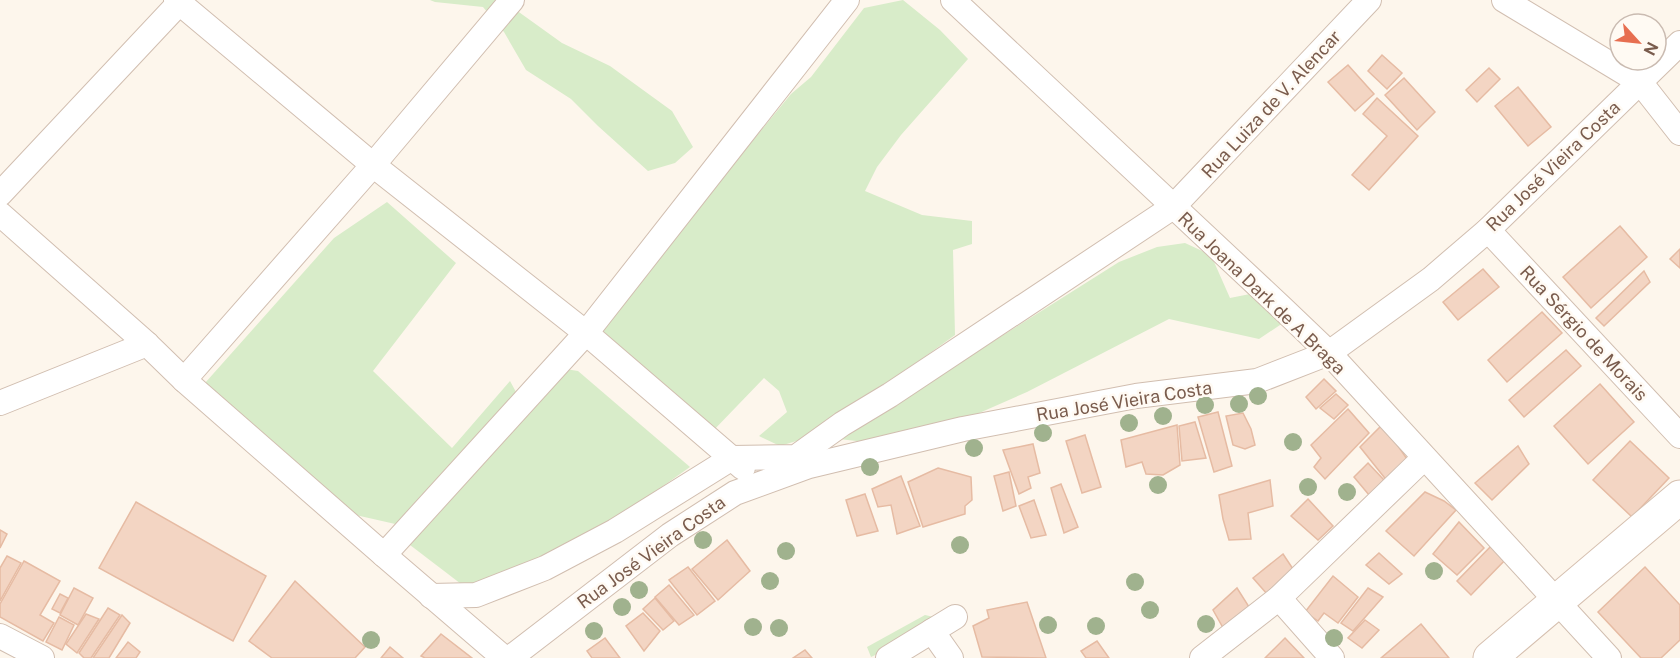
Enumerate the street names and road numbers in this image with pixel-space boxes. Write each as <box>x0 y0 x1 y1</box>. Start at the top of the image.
street label: Rua Luiza de V. Alencar <box>1197 26 1345 182</box>
street label: Rua José Vieira Costa <box>1482 97 1624 235</box>
street label: Rua Joana Dark de A Braga <box>1174 208 1350 378</box>
street label: Rua Sérgio de Morais <box>1516 261 1652 405</box>
street label: Rua José Vieira Costa <box>1035 377 1213 425</box>
street label: Rua José Vieira Costa <box>573 491 729 613</box>

